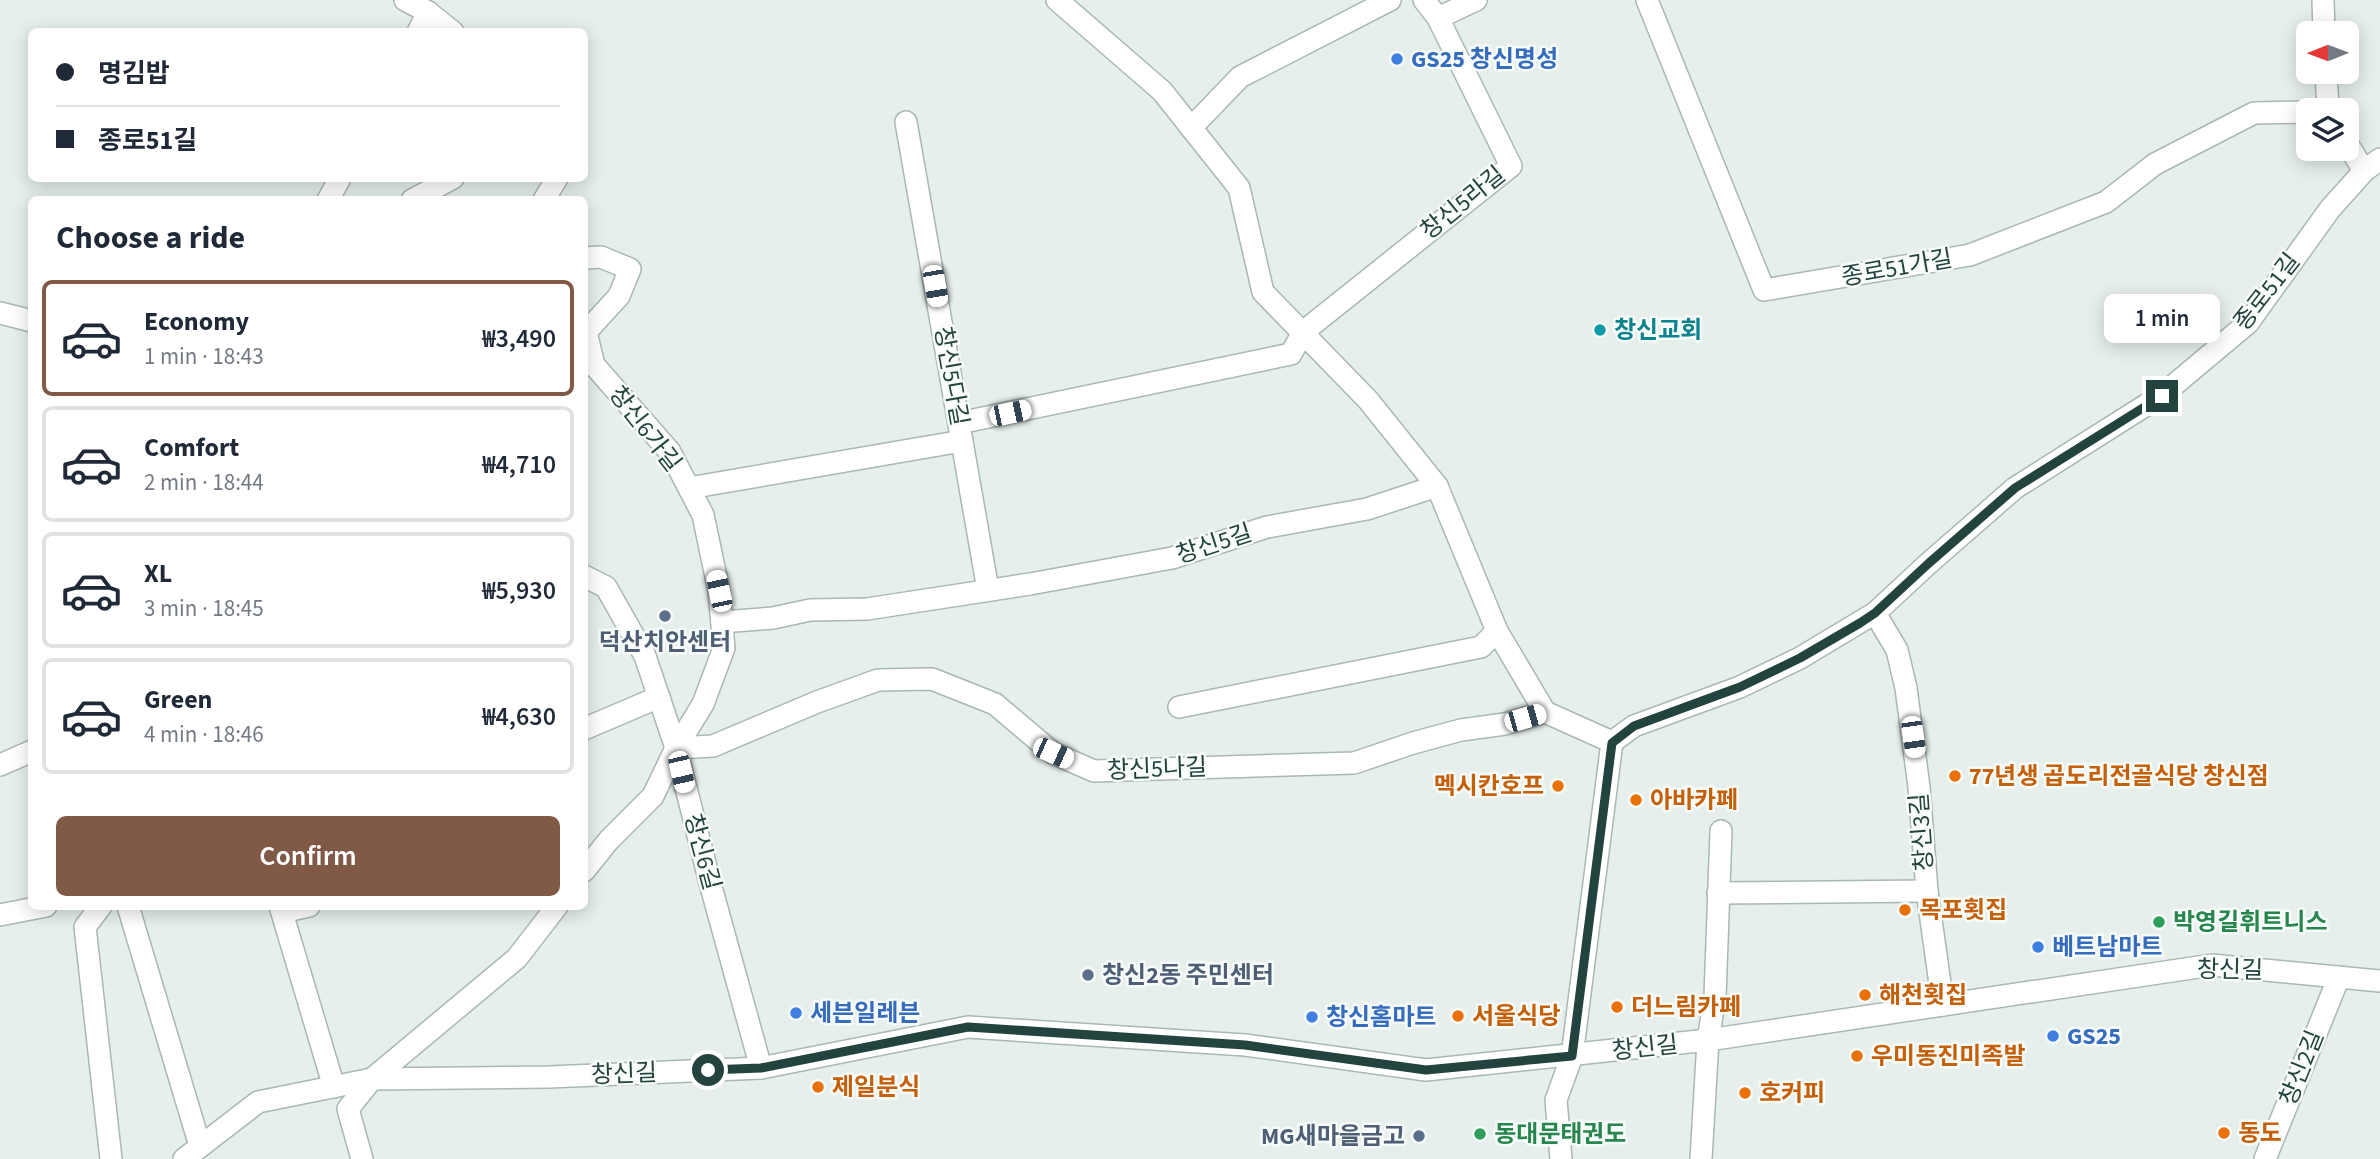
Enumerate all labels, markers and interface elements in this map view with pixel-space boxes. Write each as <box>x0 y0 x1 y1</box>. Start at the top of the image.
north arrow <box>2296 21 2359 84</box>
map controls <box>2296 21 2359 161</box>
place label: GS25 창신명성 <box>1411 42 1558 77</box>
marker: GS25 창신명성 <box>1389 51 1405 67</box>
text: 명김밥 <box>98 55 170 92</box>
button: layers <box>2296 98 2359 161</box>
text: 종로51길 <box>98 122 197 159</box>
street label: 창신5라길 <box>1413 158 1513 248</box>
text: Choose a ride <box>56 215 245 261</box>
street label: 종로51가길 <box>1839 241 1955 295</box>
street label: 종로51길 <box>2225 246 2309 338</box>
car <box>922 263 949 309</box>
callout: 1 min <box>2104 294 2220 344</box>
text: 1 min <box>2135 302 2189 335</box>
text: Economy <box>144 303 249 340</box>
icon: car <box>60 307 123 370</box>
place label: 창신교회 <box>1614 313 1702 348</box>
text: ₩3,490 <box>482 320 556 357</box>
marker: 창신교회 <box>1592 322 1608 338</box>
street label: 창신5다길 <box>925 324 977 428</box>
text: 1 min · 18:43 <box>144 340 264 373</box>
street label: 창신6가길 <box>600 379 690 479</box>
route end <box>2146 380 2178 412</box>
car <box>988 398 1033 428</box>
text: Comfort <box>144 429 239 466</box>
icon: car <box>60 433 123 496</box>
text: ₩4,710 <box>482 446 556 483</box>
text: 2 min · 18:44 <box>144 466 264 499</box>
street label: 창신5길 <box>1171 515 1257 573</box>
text: XL <box>144 555 172 592</box>
icon: car <box>60 559 123 622</box>
car <box>705 568 734 614</box>
text: ₩5,930 <box>482 572 556 609</box>
text: 3 min · 18:45 <box>144 592 264 625</box>
marker: 덕산치안센터 <box>657 608 673 624</box>
place label: 덕산치안센터 <box>599 625 731 660</box>
text: Green <box>144 681 212 718</box>
icon: car <box>60 685 123 748</box>
text: ₩4,630 <box>482 698 556 735</box>
car <box>1502 702 1549 734</box>
car <box>1900 715 1927 759</box>
text: 4 min · 18:46 <box>144 718 264 751</box>
car <box>1030 735 1077 771</box>
car <box>667 749 696 795</box>
street label: 창신5나길 <box>1106 750 1208 788</box>
place label: 77년생 곱도리전골식당 창신점 <box>1969 759 2269 794</box>
marker: 77년생 곱도리전골식당 창신점 <box>1947 768 1963 784</box>
place label: 멕시칸호프 <box>1434 769 1544 804</box>
marker: 멕시칸호프 <box>1550 778 1566 794</box>
place label: 아바카페 <box>1650 783 1738 818</box>
marker: 아바카페 <box>1628 792 1644 808</box>
street label: 창신3길 <box>1902 792 1942 872</box>
street label: 창신6길 <box>675 810 729 894</box>
button: Confirm <box>56 816 560 896</box>
place label: 목포횟집 <box>1919 893 2007 928</box>
marker: 목포횟집 <box>1897 902 1913 918</box>
place label: 박영길휘트니스 <box>2173 905 2328 940</box>
marker: 박영길휘트니스 <box>2151 914 2167 930</box>
place label: 베트남마트 <box>2052 930 2162 965</box>
marker: 베트남마트 <box>2030 939 2046 955</box>
street label: 창신길 <box>2197 952 2263 988</box>
place label: 창신2동 주민센터 <box>1102 958 1274 993</box>
marker: 창신2동 주민센터 <box>1080 967 1096 983</box>
place label: 해천횟집 <box>1879 978 1967 1013</box>
marker: 해천횟집 <box>1857 987 1873 1003</box>
place label: 더느림카페 <box>1631 990 1741 1025</box>
place label: 세븐일레븐 <box>810 996 920 1031</box>
place label: 서울식당 <box>1472 999 1560 1034</box>
marker: 더느림카페 <box>1609 999 1625 1015</box>
place label: 창신홈마트 <box>1326 1000 1436 1035</box>
marker: 세븐일레븐 <box>788 1005 804 1021</box>
marker: 서울식당 <box>1450 1008 1466 1024</box>
marker: 창신홈마트 <box>1304 1009 1320 1025</box>
place label: GS25 <box>2067 1019 2121 1054</box>
street label: 창신2길 <box>2271 1025 2333 1111</box>
street label: 창신길 <box>1610 1027 1680 1069</box>
marker: GS25 <box>2045 1028 2061 1044</box>
place label: 우미동진미족발 <box>1871 1039 2026 1074</box>
marker: 우미동진미족발 <box>1849 1048 1865 1064</box>
route start <box>692 1054 724 1086</box>
street label: 창신길 <box>590 1055 658 1093</box>
place label: 제일분식 <box>832 1070 920 1105</box>
place label: 호커피 <box>1759 1076 1825 1111</box>
marker: 제일분식 <box>810 1079 826 1095</box>
marker: 호커피 <box>1737 1085 1753 1101</box>
place label: 동도 <box>2238 1116 2282 1151</box>
place label: 동대문태권도 <box>1494 1117 1626 1152</box>
place label: MG새마을금고 <box>1261 1119 1405 1154</box>
marker: 동도 <box>2216 1125 2232 1141</box>
marker: 동대문태권도 <box>1472 1126 1488 1142</box>
marker: MG새마을금고 <box>1411 1128 1427 1144</box>

